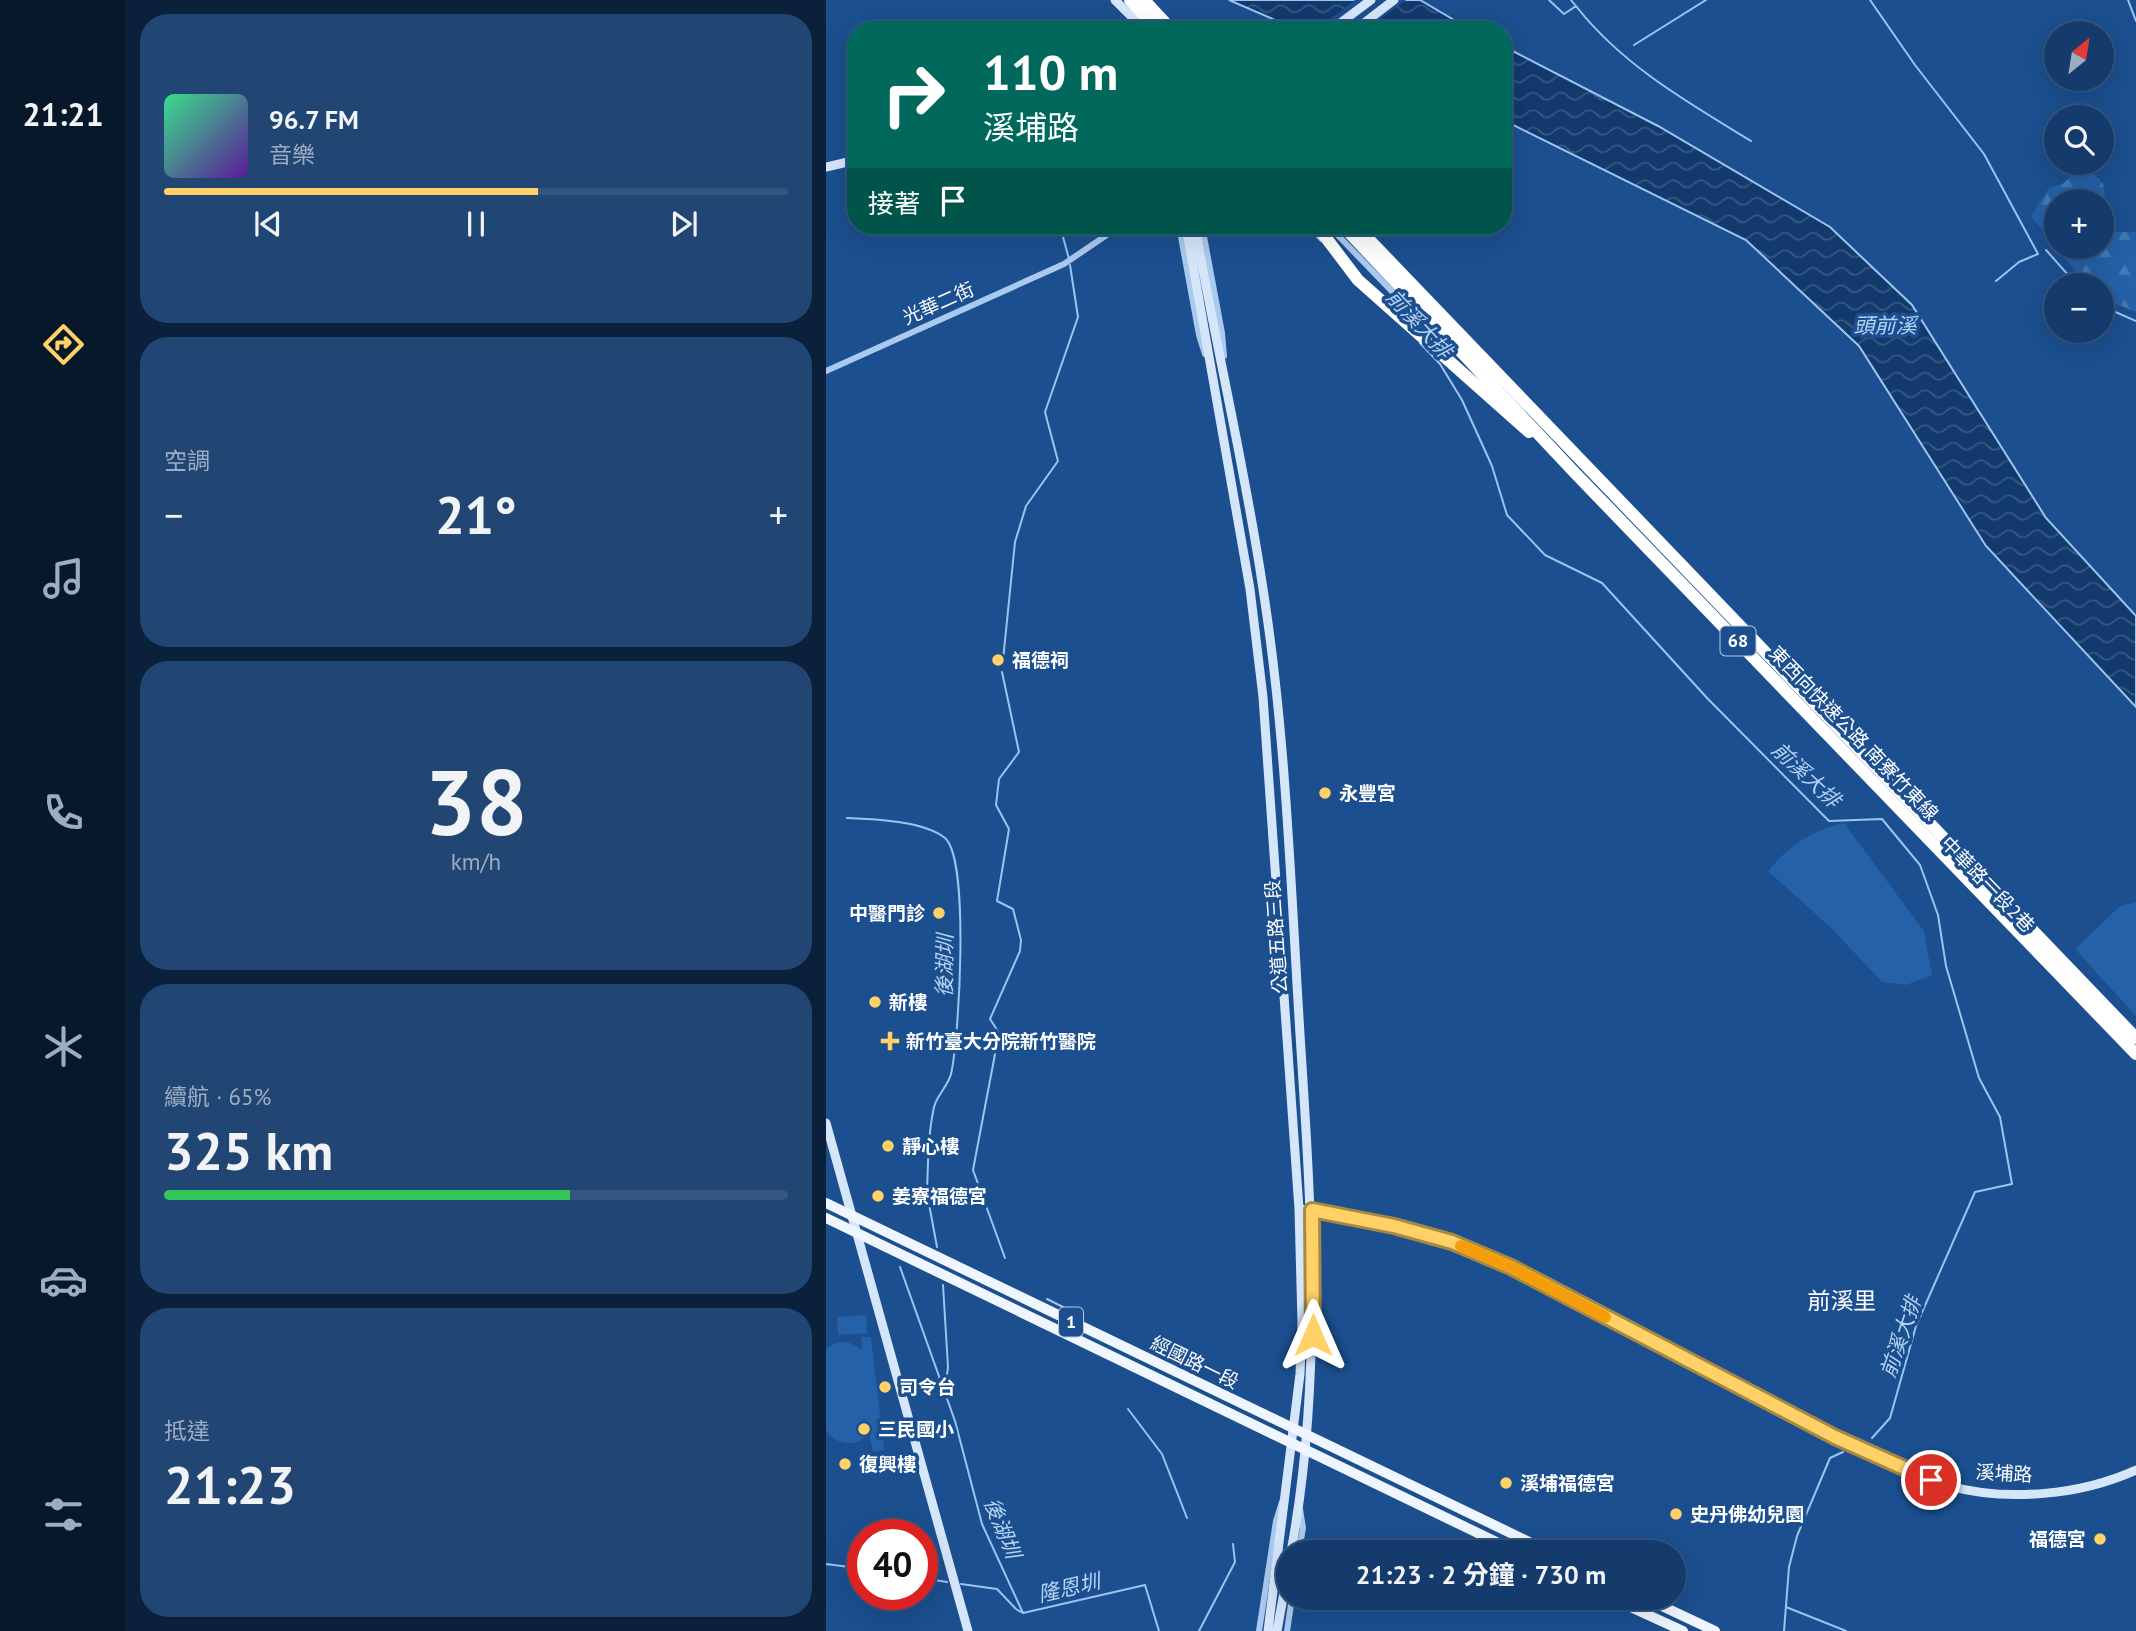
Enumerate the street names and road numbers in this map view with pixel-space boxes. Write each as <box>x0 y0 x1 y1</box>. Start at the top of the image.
street label: 光華二街 <box>898 277 978 329</box>
road number: 68 <box>1720 626 1756 656</box>
street label: 東西向快速公路 南寮竹東線 <box>1764 641 1944 825</box>
street label: 中華路一段2巷 <box>1936 831 2040 937</box>
street label: 公道五路三段 <box>1260 879 1292 995</box>
road number: 1 <box>1059 1308 1083 1336</box>
street label: 經國路一段 <box>1147 1330 1243 1394</box>
street label: 溪埔路 <box>1975 1460 2033 1486</box>

